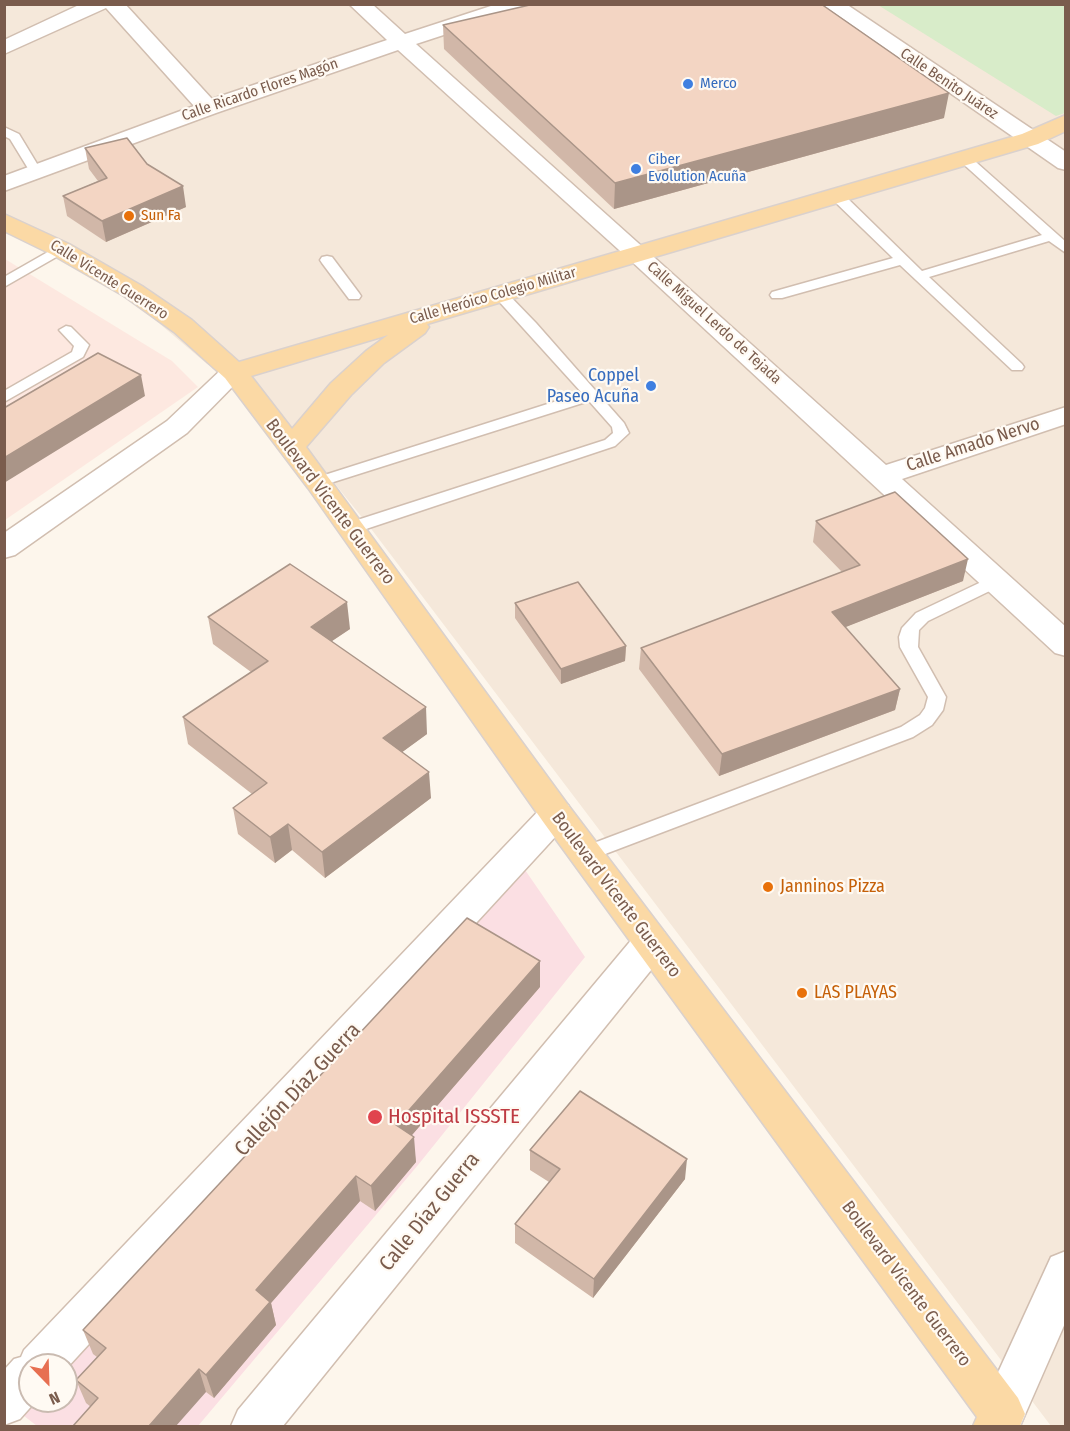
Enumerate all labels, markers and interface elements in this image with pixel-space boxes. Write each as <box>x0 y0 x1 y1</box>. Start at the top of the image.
street label: Calle Benito Juárez <box>897 45 1001 123</box>
street label: Calle Ricardo Flores Magón <box>179 55 341 125</box>
place label: Merco <box>700 75 737 93</box>
marker: Merco <box>681 77 695 91</box>
place label: Ciber Evolution Acuña <box>648 151 746 186</box>
marker: Ciber Evolution Acuña <box>629 162 643 176</box>
place label: Sun Fa <box>141 207 181 225</box>
marker: Sun Fa <box>122 209 136 223</box>
street label: Calle Vicente Guerrero <box>47 236 171 324</box>
street label: Calle Miguel Lerdo de Tejada <box>643 258 785 388</box>
street label: Calle Heróico Colegio Militar <box>408 264 578 328</box>
place label: Coppel Paseo Acuña <box>547 365 639 407</box>
marker: Coppel Paseo Acuña <box>644 379 658 393</box>
street label: Calle Amado Nervo <box>904 413 1042 477</box>
street label: Boulevard Vicente Guerrero <box>261 415 399 589</box>
street label: Boulevard Vicente Guerrero <box>547 808 685 982</box>
place label: Janninos Pizza <box>780 876 885 898</box>
marker: Janninos Pizza <box>761 880 775 894</box>
place label: LAS PLAYAS <box>814 982 897 1004</box>
marker: LAS PLAYAS <box>795 986 809 1000</box>
street label: Callejón Díaz Guerra <box>230 1018 366 1162</box>
place label: Hospital ISSSTE <box>388 1104 520 1130</box>
marker: Hospital ISSSTE <box>366 1108 384 1126</box>
street label: Calle Díaz Guerra <box>374 1148 486 1276</box>
street label: Boulevard Vicente Guerrero <box>837 1197 975 1371</box>
north arrow <box>18 1353 78 1413</box>
text: N <box>46 1388 63 1409</box>

